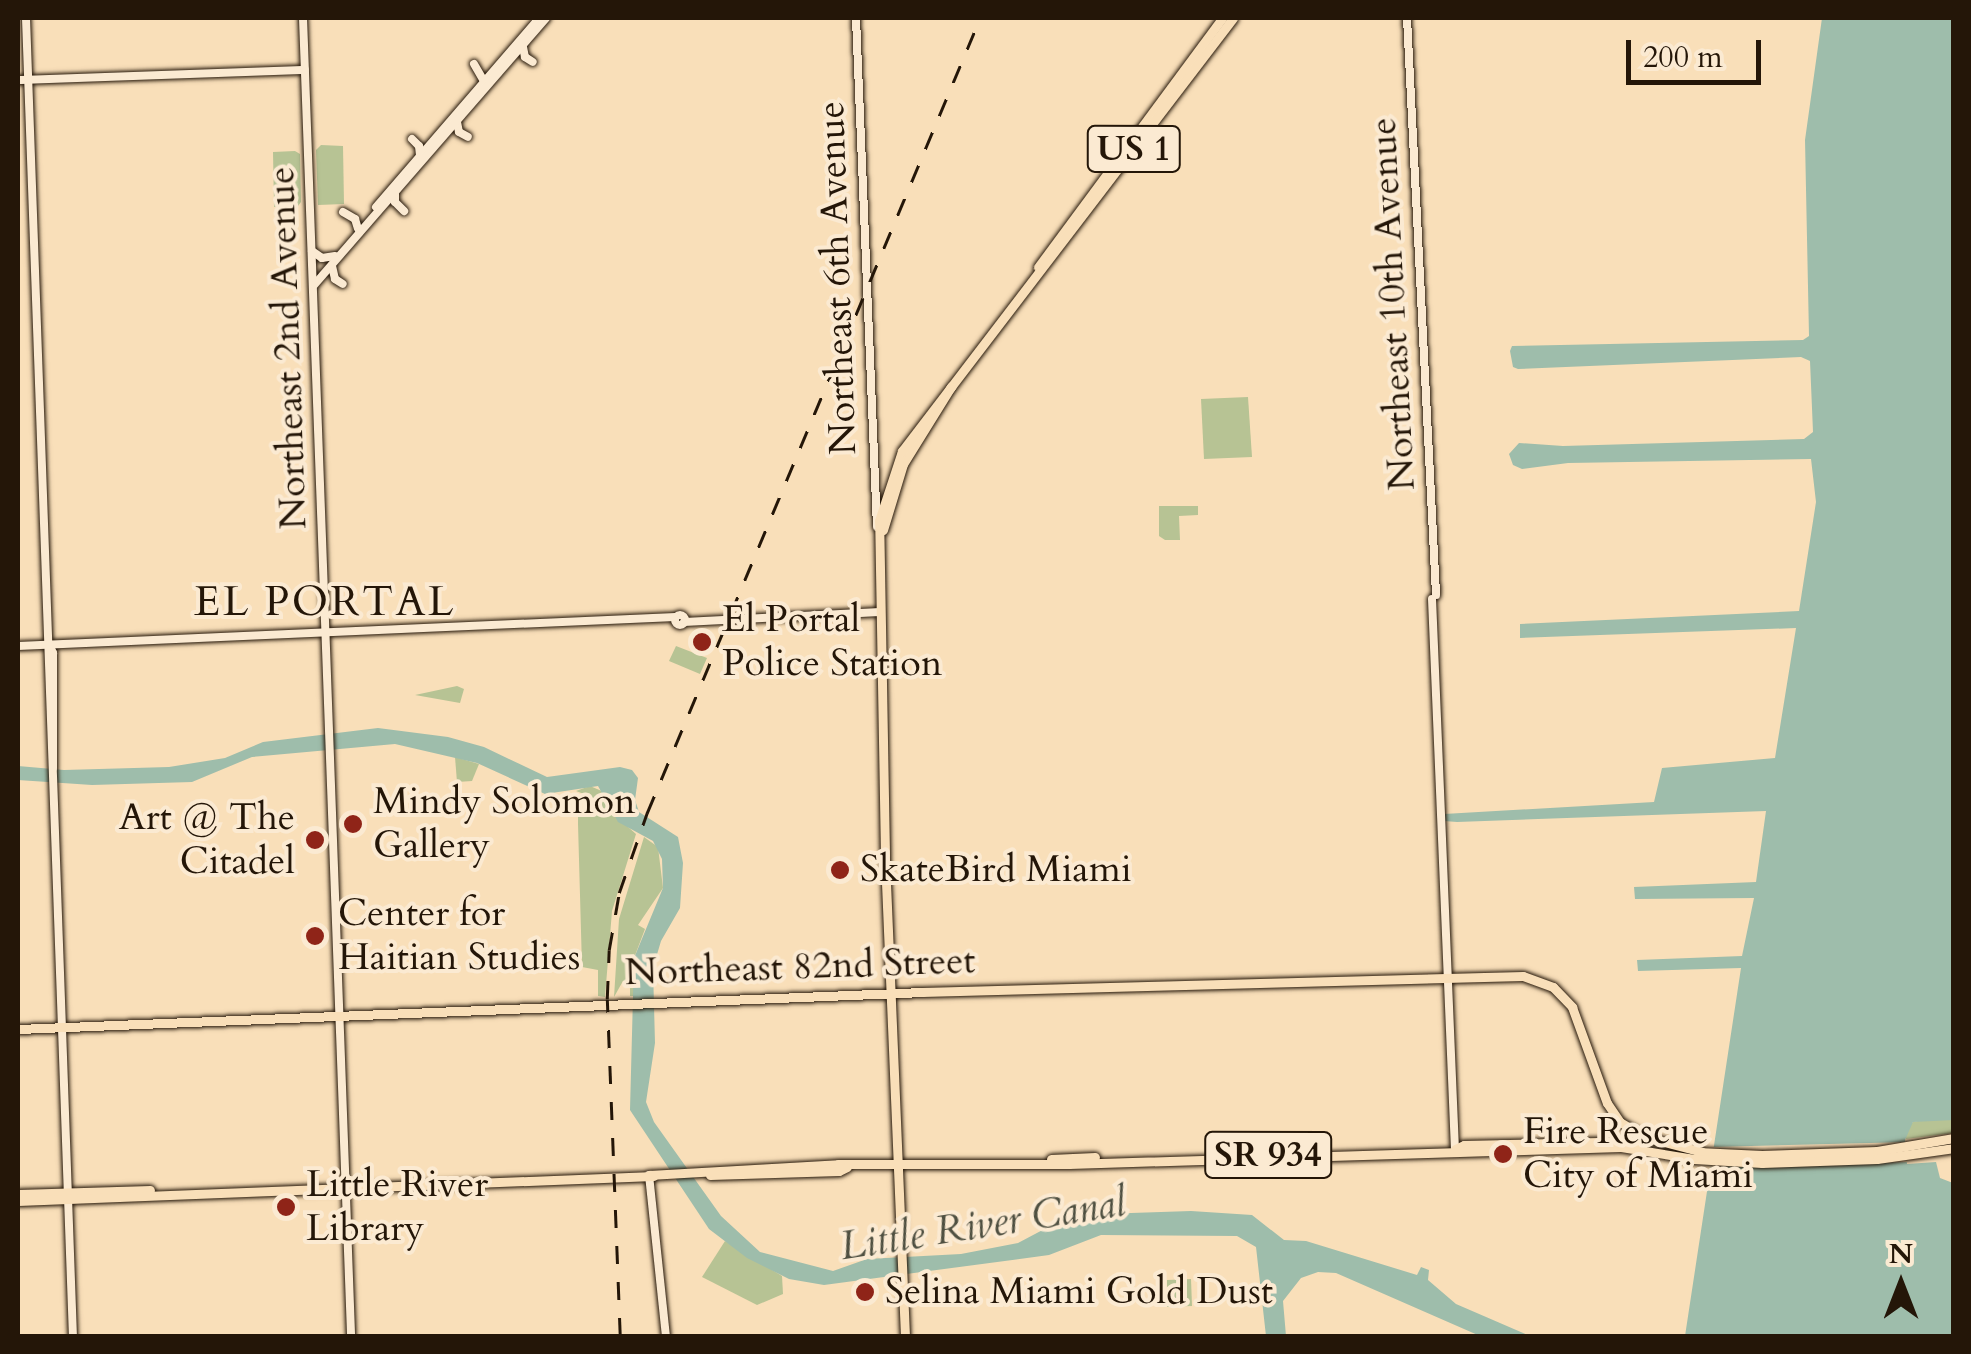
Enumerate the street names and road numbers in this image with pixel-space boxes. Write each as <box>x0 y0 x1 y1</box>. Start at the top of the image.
street label: Northeast 6th Avenue <box>809 100 867 456</box>
street label: Northeast 10th Avenue <box>1360 116 1426 492</box>
road number: US 1 <box>1086 119 1182 179</box>
street label: Northeast 2nd Avenue <box>259 166 317 530</box>
street label: Northeast 82nd Street <box>624 938 976 996</box>
road number: SR 934 <box>1203 1125 1333 1185</box>

